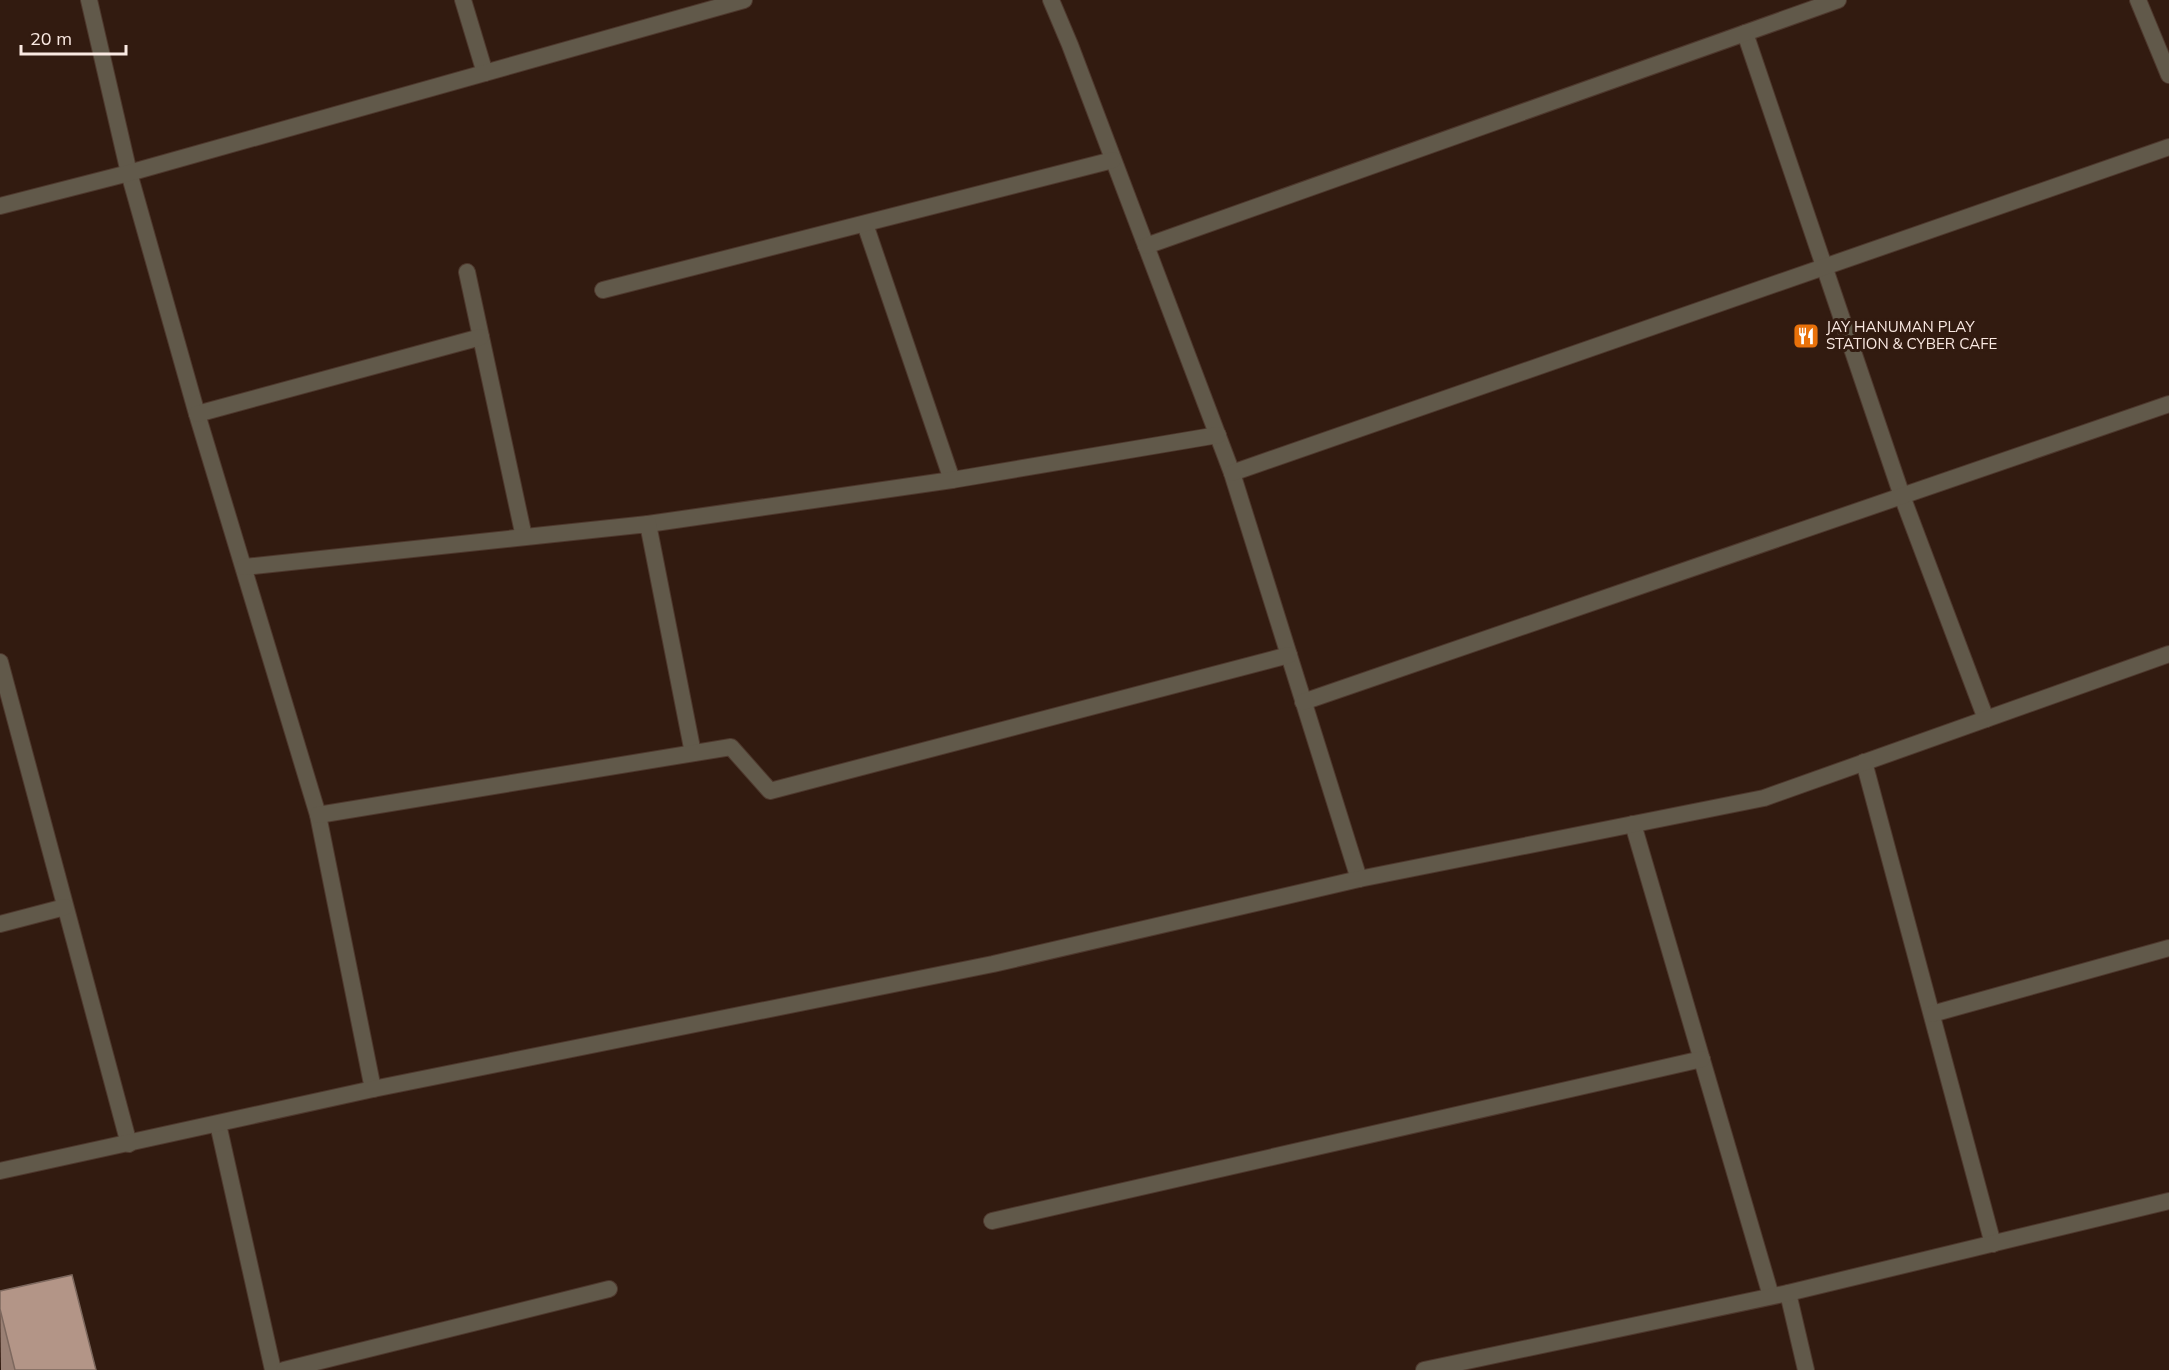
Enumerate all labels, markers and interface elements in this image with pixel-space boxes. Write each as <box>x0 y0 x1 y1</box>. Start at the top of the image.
scale bar <box>21 18 126 56</box>
text: 20 m <box>30 27 72 50</box>
place label: JAY HANUMAN PLAY STATION & CYBER CAFE <box>1826 317 1998 353</box>
restaurant icon: JAY HANUMAN PLAY STATION & CYBER CAFE <box>1791 321 1821 351</box>

